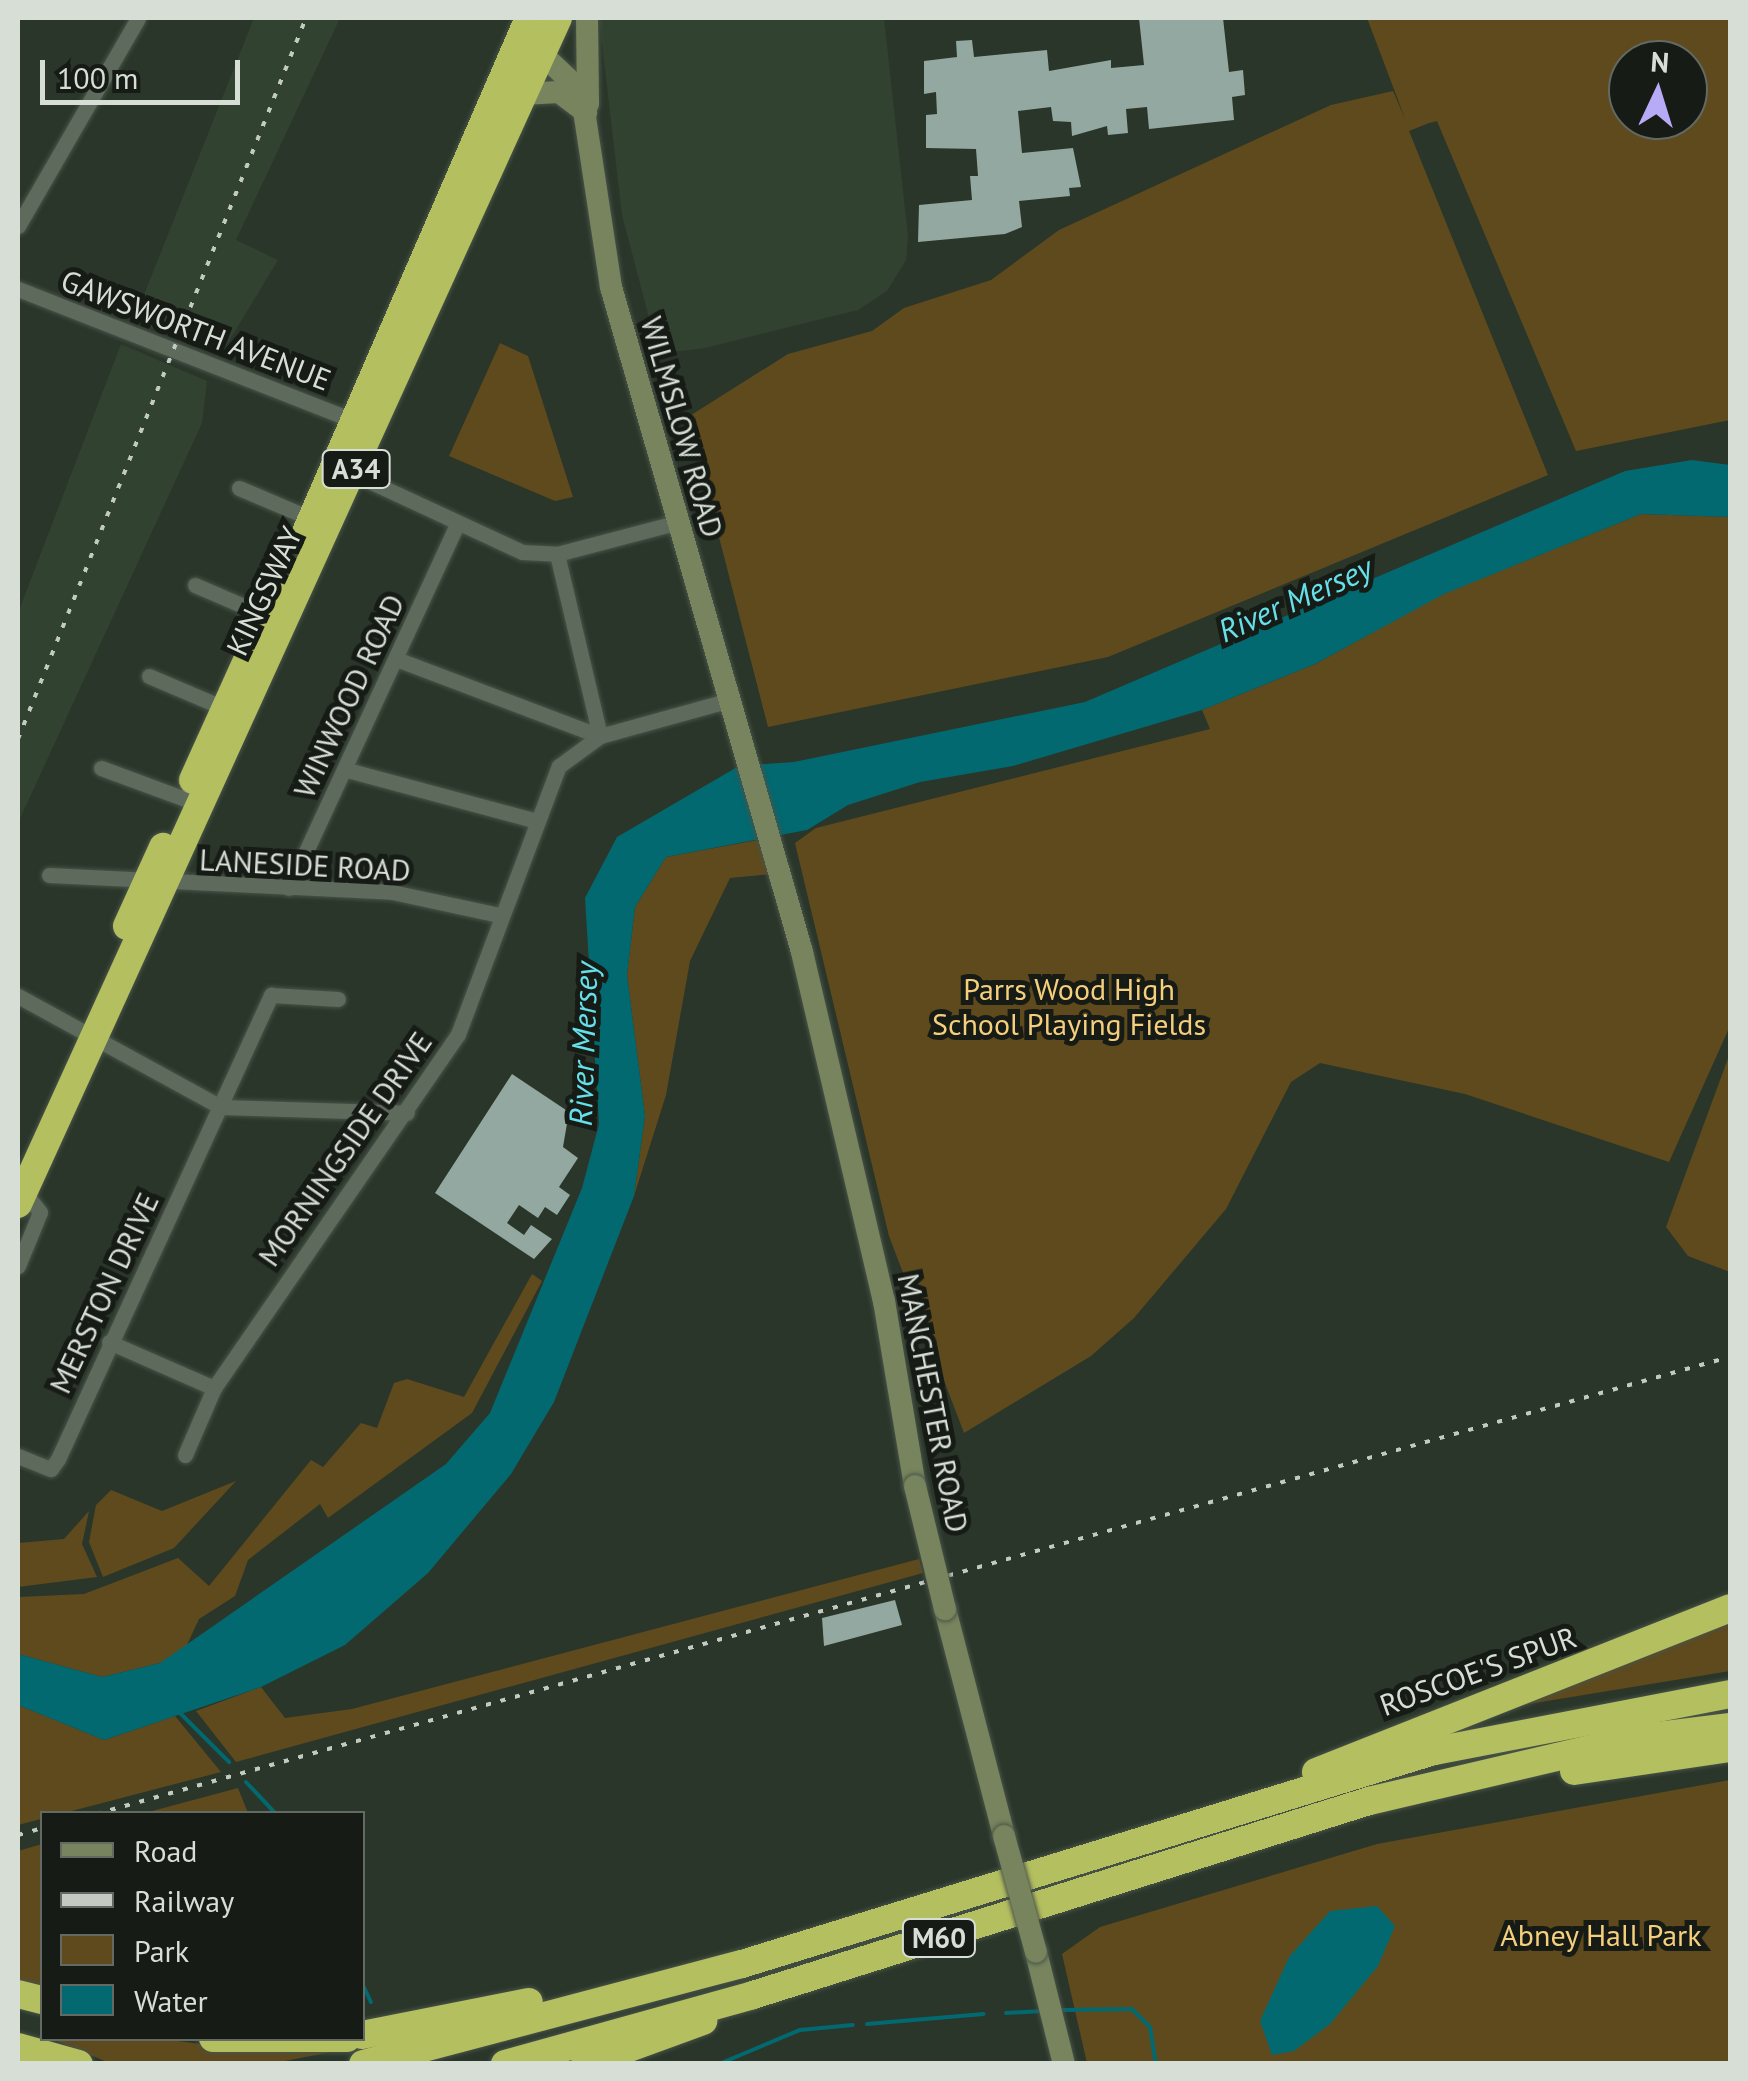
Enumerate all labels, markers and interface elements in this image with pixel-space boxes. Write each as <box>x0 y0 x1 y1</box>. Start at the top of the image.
scale bar <box>45 40 245 102</box>
north arrow <box>1608 40 1708 140</box>
text: N <box>1650 42 1670 81</box>
text: 100 m <box>57 58 138 97</box>
street label: GAWSWORTH AVENUE <box>56 262 336 398</box>
street label: WILMSLOW ROAD <box>633 312 731 542</box>
road number: A34 <box>321 446 391 492</box>
street label: KINGSWAY <box>219 521 309 661</box>
water label: River Mersey <box>1212 548 1378 650</box>
street label: WINWOOD ROAD <box>286 589 412 803</box>
street label: LANESIDE ROAD <box>199 841 411 889</box>
water label: River Mersey <box>561 961 605 1127</box>
park label: Parrs Wood High School Playing Fields <box>932 971 1206 1042</box>
street label: MORNINGSIDE DRIVE <box>251 1025 439 1273</box>
street label: MERSTON DRIVE <box>42 1187 166 1399</box>
street label: MANCHESTER ROAD <box>890 1271 976 1535</box>
street label: ROSCOE'S SPUR <box>1375 1619 1581 1723</box>
legend <box>40 1811 365 2041</box>
text: Road <box>134 1831 198 1870</box>
text: Railway <box>134 1881 234 1920</box>
road number: M60 <box>902 1915 976 1961</box>
park label: Abney Hall Park <box>1500 1917 1702 1953</box>
text: Park <box>134 1931 189 1970</box>
text: Water <box>134 1981 208 2020</box>

